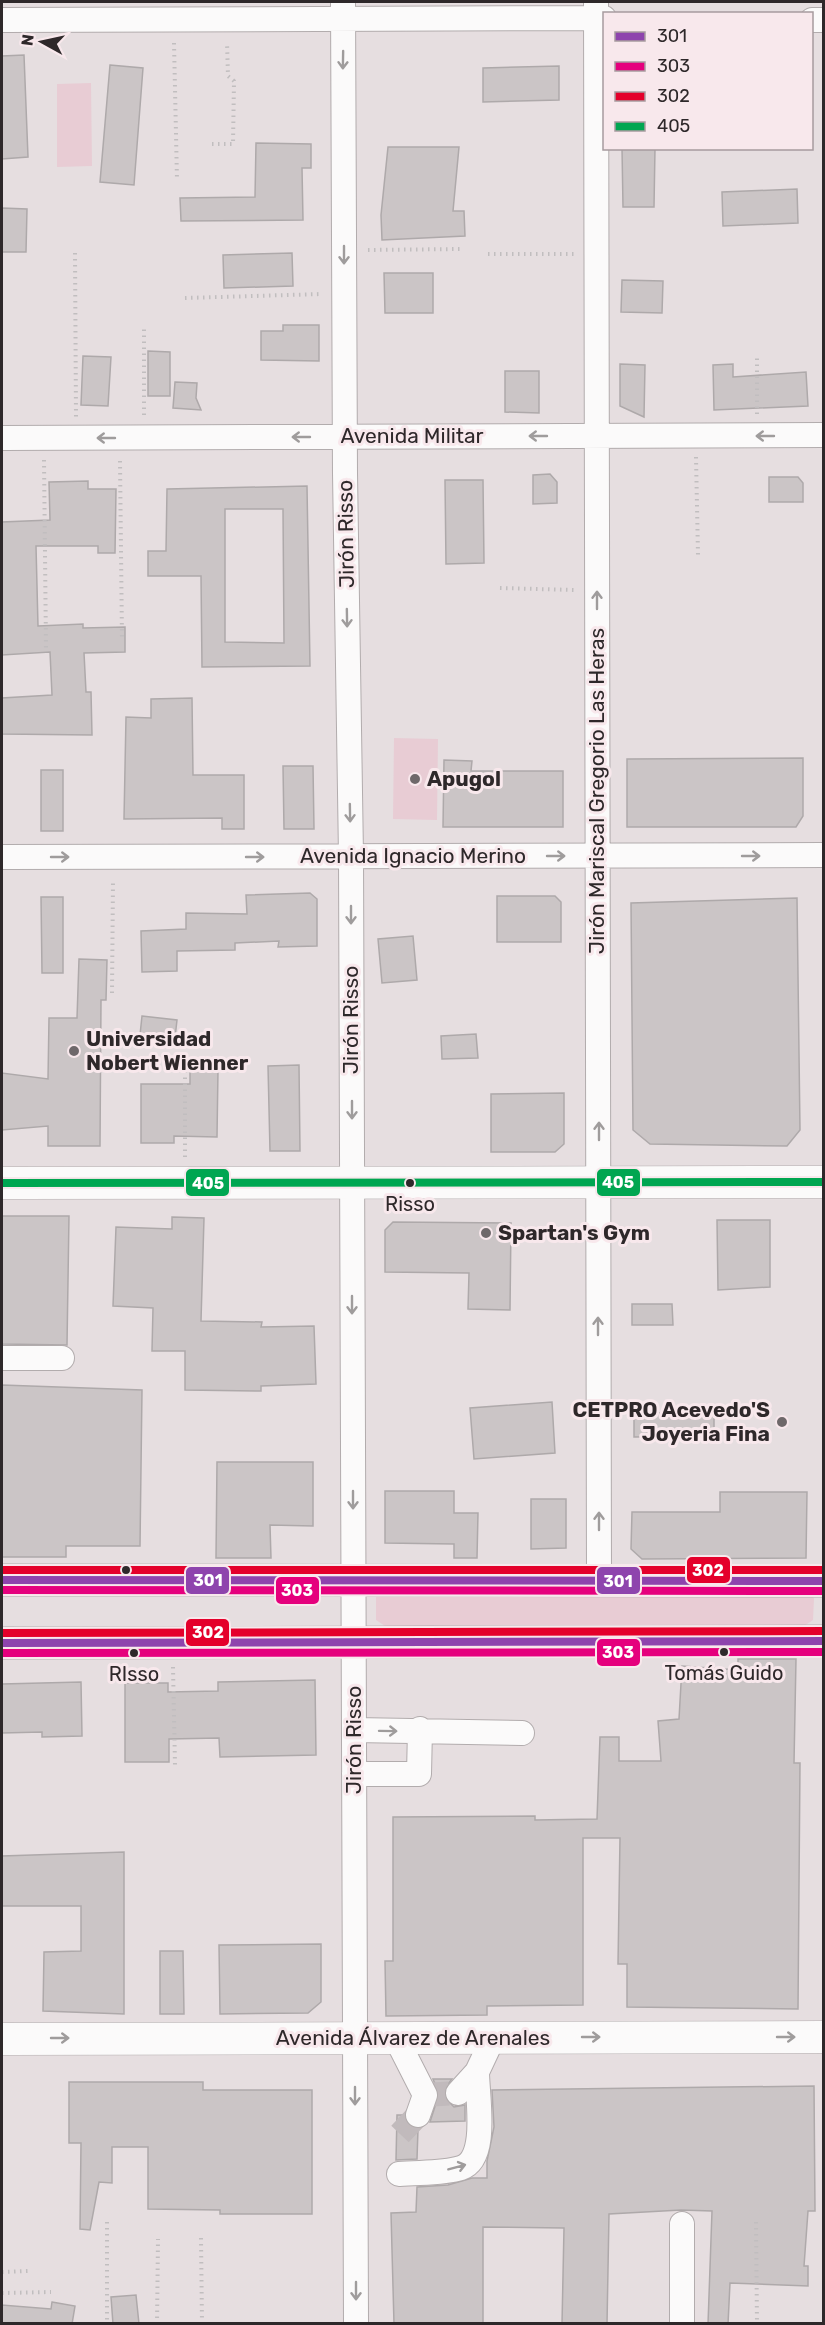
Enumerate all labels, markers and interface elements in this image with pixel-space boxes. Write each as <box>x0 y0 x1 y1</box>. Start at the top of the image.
north arrow <box>12 12 72 72</box>
legend <box>603 12 813 150</box>
text: 301 <box>657 25 687 47</box>
text: N <box>17 33 38 47</box>
one-way arrow <box>337 49 349 69</box>
text: 303 <box>657 55 690 77</box>
text: 302 <box>657 85 690 107</box>
text: 405 <box>657 115 690 137</box>
one-way arrow <box>338 244 350 264</box>
street label: Avenida Militar <box>340 423 484 448</box>
one-way arrow <box>529 430 549 442</box>
one-way arrow <box>756 430 776 442</box>
one-way arrow <box>292 431 312 443</box>
one-way arrow <box>97 432 117 444</box>
street label: Jirón Risso <box>332 480 359 588</box>
one-way arrow <box>591 591 603 611</box>
one-way arrow <box>341 607 353 627</box>
street label: Jirón Mariscal Gregorio Las Heras <box>584 628 609 954</box>
place label: Apugol <box>427 766 501 791</box>
marker: Apugol <box>408 772 422 786</box>
one-way arrow <box>344 802 356 822</box>
street label: Avenida Ignacio Merino <box>300 843 526 868</box>
one-way arrow <box>546 850 566 862</box>
one-way arrow <box>741 850 761 861</box>
one-way arrow <box>49 851 69 863</box>
one-way arrow <box>244 851 264 863</box>
one-way arrow <box>345 904 357 924</box>
street label: Jirón Risso <box>338 966 363 1074</box>
place label: Universidad Nobert Wienner <box>86 1026 249 1075</box>
marker: Universidad Nobert Wienner <box>67 1044 81 1058</box>
one-way arrow <box>346 1099 358 1119</box>
one-way arrow <box>593 1122 605 1142</box>
line badge: 405 <box>185 1168 230 1197</box>
line badge: 405 <box>596 1168 641 1197</box>
text: 405 <box>602 1173 634 1192</box>
text: 405 <box>192 1174 224 1193</box>
marker: Risso <box>404 1177 416 1189</box>
place label: Risso <box>385 1192 435 1216</box>
place label: Spartan's Gym <box>498 1220 650 1245</box>
marker: Spartan's Gym <box>479 1226 493 1240</box>
one-way arrow <box>346 1294 358 1314</box>
one-way arrow <box>592 1317 604 1337</box>
place label: CETPRO Acevedo'S Joyeria Fina <box>573 1397 770 1446</box>
marker: CETPRO Acevedo'S Joyeria Fina <box>775 1415 789 1429</box>
one-way arrow <box>347 1489 359 1509</box>
one-way arrow <box>593 1512 605 1532</box>
line badge: 302 <box>686 1556 731 1584</box>
text: 302 <box>692 1561 724 1580</box>
unlabelled marker <box>120 1564 132 1576</box>
line badge: 301 <box>185 1566 230 1595</box>
line badge: 301 <box>596 1566 641 1595</box>
text: 301 <box>193 1571 223 1590</box>
text: 301 <box>603 1572 633 1591</box>
line badge: 303 <box>275 1576 320 1605</box>
text: 303 <box>281 1581 313 1600</box>
line badge: 302 <box>185 1618 230 1647</box>
text: 302 <box>192 1623 224 1642</box>
line badge: 303 <box>596 1638 641 1667</box>
text: 303 <box>602 1643 634 1662</box>
marker: Tomás Guido <box>718 1646 730 1658</box>
marker: RIsso <box>128 1647 140 1659</box>
place label: Tomás Guido <box>665 1661 783 1685</box>
place label: RIsso <box>109 1662 159 1686</box>
street label: Jirón Risso <box>341 1686 366 1794</box>
one-way arrow <box>377 1725 397 1736</box>
street label: Avenida Álvarez de Arenales <box>276 2025 550 2050</box>
one-way arrow <box>580 2031 600 2043</box>
one-way arrow <box>775 2031 795 2043</box>
one-way arrow <box>49 2033 69 2044</box>
one-way arrow <box>350 2086 361 2106</box>
one-way arrow <box>447 2161 466 2173</box>
one-way arrow <box>350 2281 362 2301</box>

